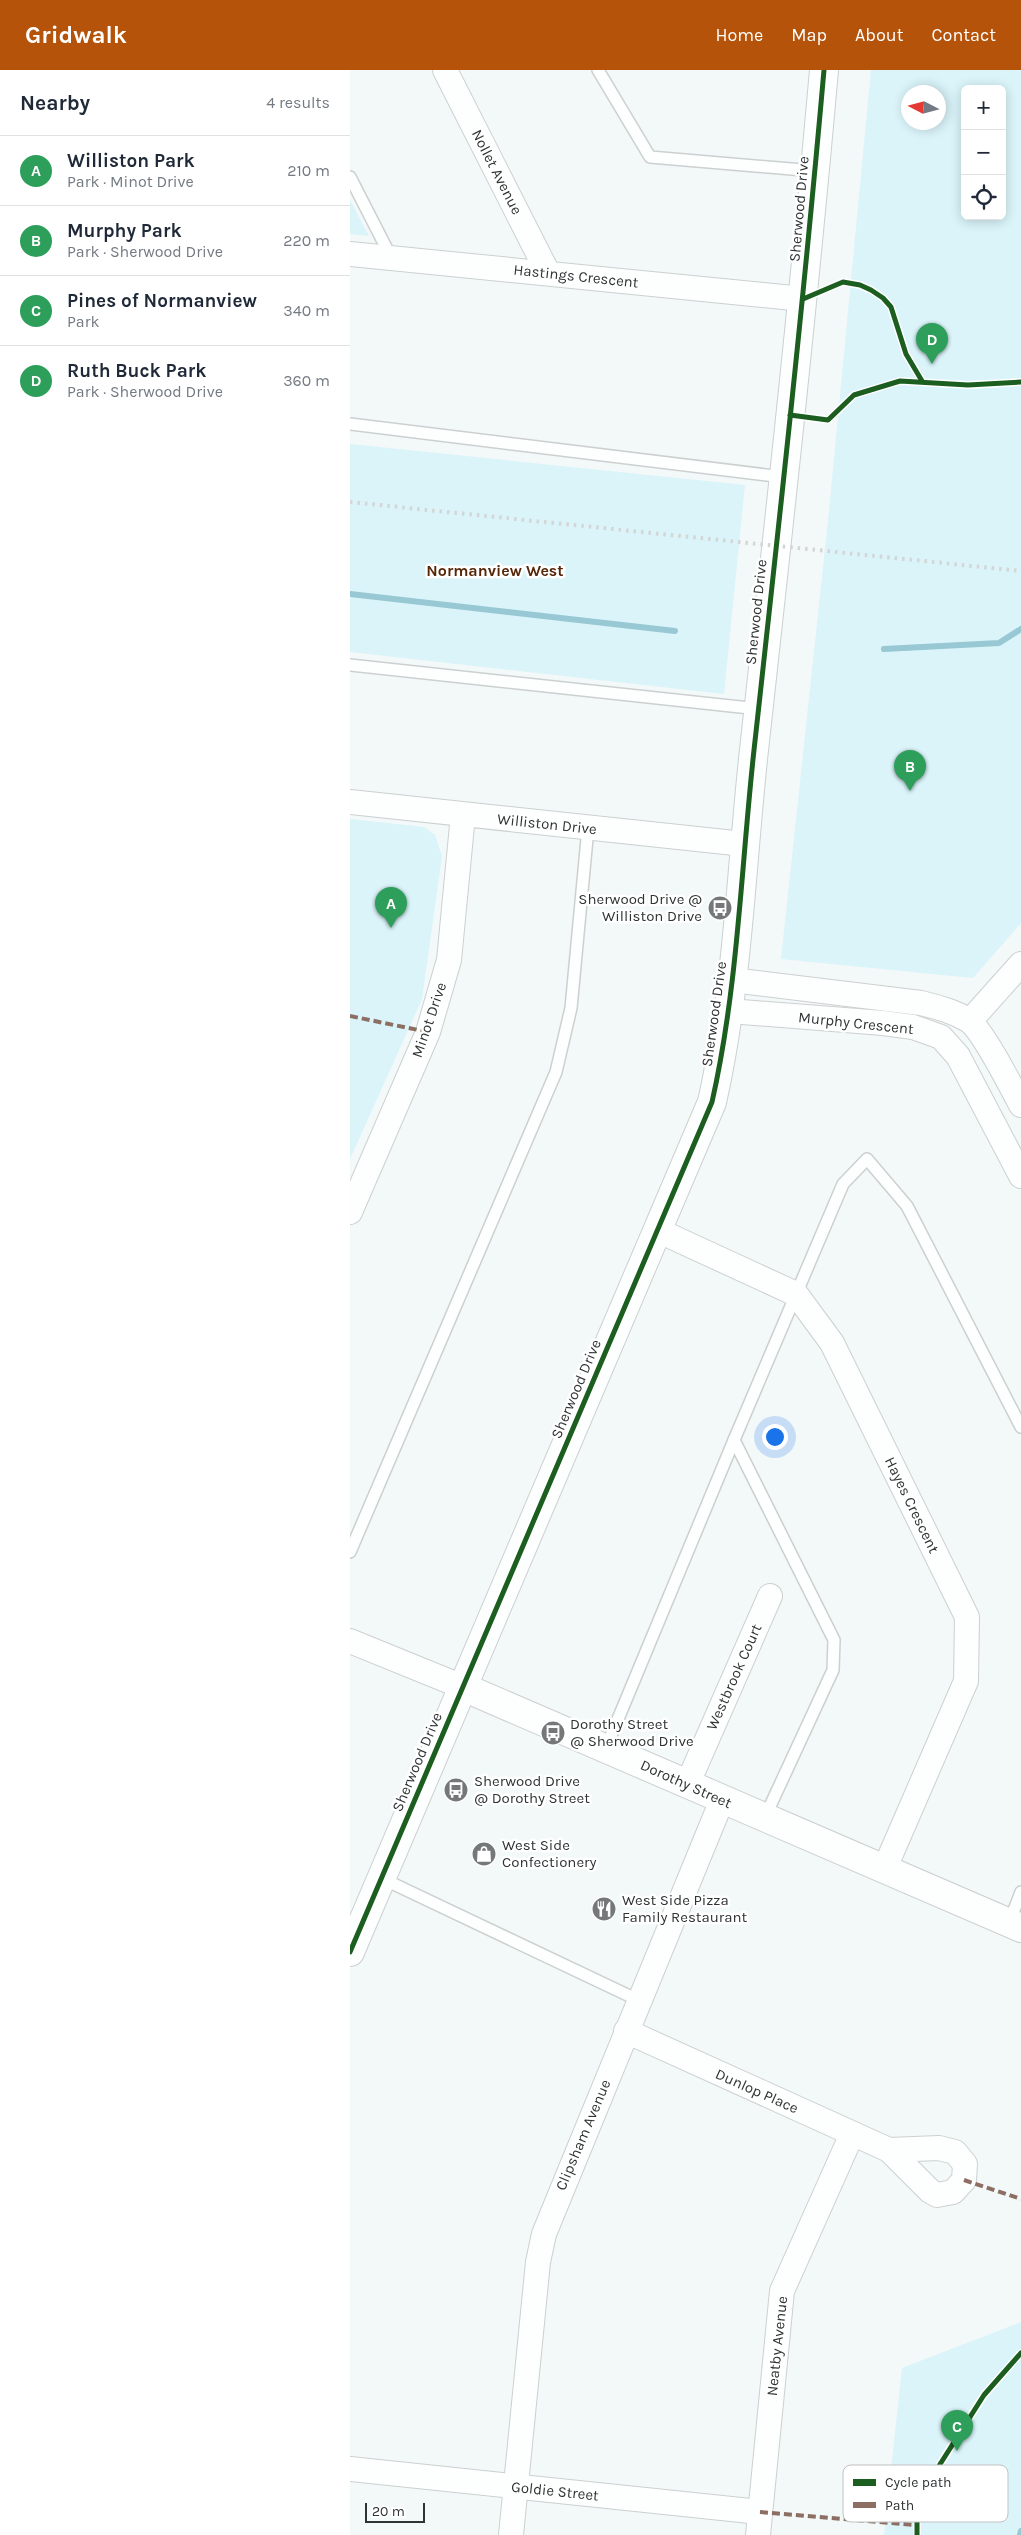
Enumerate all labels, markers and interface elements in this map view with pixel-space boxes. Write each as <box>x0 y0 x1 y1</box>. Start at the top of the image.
text: Gridwalk <box>25 21 127 49</box>
text: Home <box>715 24 763 46</box>
text: Map <box>791 24 827 46</box>
text: About <box>855 24 904 46</box>
text: Contact <box>932 24 996 46</box>
north arrow <box>901 85 946 130</box>
map controls <box>961 85 1006 220</box>
button: + <box>961 85 1006 130</box>
text: Nearby <box>20 91 90 115</box>
text: 4 results <box>266 93 330 112</box>
street label: Nollet Avenue <box>468 126 526 218</box>
button: − <box>961 130 1006 175</box>
text: Williston Park <box>67 150 195 172</box>
street label: Sherwood Drive <box>785 155 813 263</box>
text: A <box>31 161 41 180</box>
text: 210 m <box>287 161 330 180</box>
text: Park · Minot Drive <box>67 172 194 191</box>
button: locate <box>961 175 1006 220</box>
text: Murphy Park <box>67 220 182 242</box>
text: B <box>31 231 41 250</box>
text: 220 m <box>283 231 330 250</box>
text: Park · Sherwood Drive <box>67 242 223 261</box>
street label: Hastings Crescent <box>513 260 640 292</box>
text: Pines of Normanview <box>67 290 257 312</box>
text: C <box>31 301 41 320</box>
text: 340 m <box>283 301 330 320</box>
text: Park <box>67 312 99 331</box>
pin: D <box>916 323 948 364</box>
text: Ruth Buck Park <box>67 360 206 382</box>
text: D <box>31 371 41 390</box>
text: 360 m <box>283 371 330 390</box>
text: Park · Sherwood Drive <box>67 382 223 401</box>
street label: Sherwood Drive <box>742 558 770 666</box>
district label: Normanview West <box>426 561 564 580</box>
pin: B <box>894 750 926 791</box>
street label: Williston Drive <box>496 810 598 838</box>
pin: A <box>375 887 407 928</box>
place label: Sherwood Drive @ Williston Drive <box>578 890 702 925</box>
bus stop icon: Sherwood Drive @ Williston Drive <box>707 895 733 921</box>
street label: Sherwood Drive <box>698 960 730 1068</box>
street label: Minot Drive <box>408 980 450 1060</box>
street label: Murphy Crescent <box>797 1008 915 1038</box>
street label: Sherwood Drive <box>547 1337 605 1441</box>
your location <box>762 1424 788 1450</box>
street label: Hayes Crescent <box>881 1454 943 1556</box>
street label: Westbrook Court <box>703 1621 766 1733</box>
street label: Sherwood Drive <box>388 1710 446 1814</box>
place label: Dorothy Street @ Sherwood Drive <box>570 1715 694 1750</box>
bus stop icon: Dorothy Street @ Sherwood Drive <box>540 1720 566 1746</box>
street label: Dorothy Street <box>638 1756 735 1812</box>
place label: Sherwood Drive @ Dorothy Street <box>474 1772 590 1807</box>
bus stop icon: Sherwood Drive @ Dorothy Street <box>443 1777 469 1803</box>
place label: West Side Confectionery <box>502 1836 597 1871</box>
shop icon: West Side Confectionery <box>471 1841 497 1867</box>
place label: West Side Pizza Family Restaurant <box>622 1891 747 1926</box>
restaurant icon: West Side Pizza Family Restaurant <box>591 1896 617 1922</box>
street label: Dunlop Place <box>713 2065 801 2117</box>
street label: Clipsham Avenue <box>552 2077 614 2193</box>
street label: Neatby Avenue <box>763 2295 791 2397</box>
pin: C <box>941 2410 973 2451</box>
legend <box>843 2465 1008 2522</box>
text: Cycle path <box>885 2474 951 2491</box>
street label: Goldie Street <box>510 2477 600 2505</box>
text: Path <box>885 2497 914 2514</box>
scale bar <box>365 2500 425 2523</box>
text: 20 m <box>372 2503 405 2520</box>

